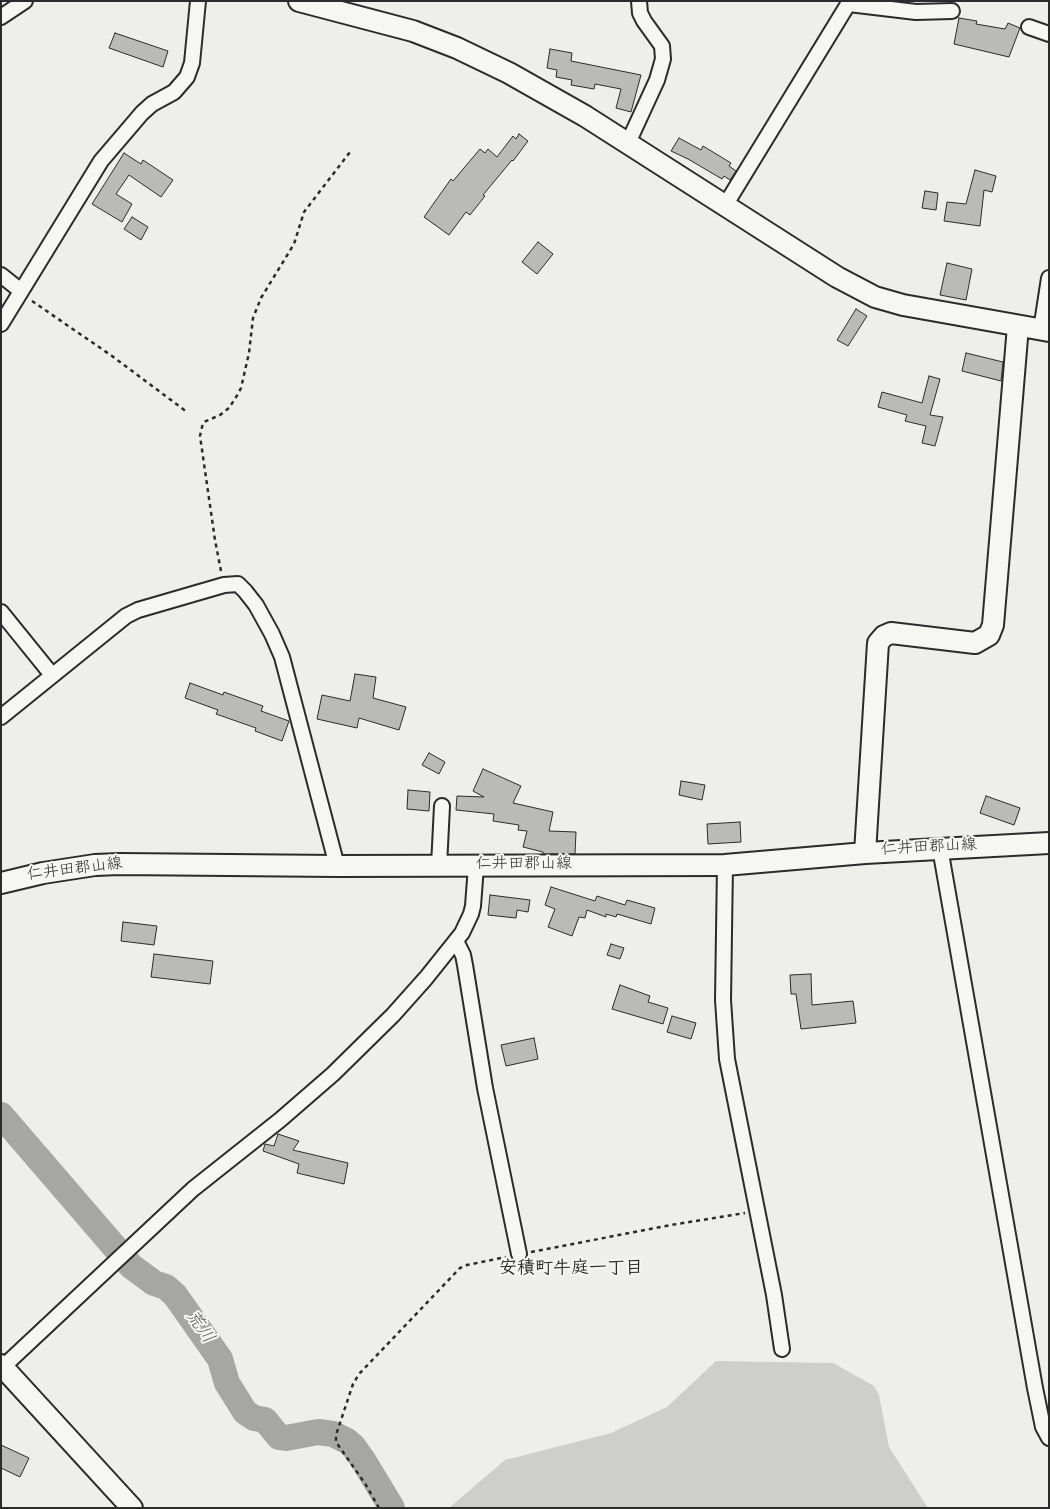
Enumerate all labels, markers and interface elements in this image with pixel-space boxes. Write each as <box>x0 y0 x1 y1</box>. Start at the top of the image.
street label: 仁井田郡山線 <box>881 837 977 861</box>
street label: 仁井田郡山線 <box>26 856 124 886</box>
street label: 仁井田郡山線 <box>476 856 572 876</box>
district label: 安積町牛庭一丁目 <box>499 1260 643 1282</box>
water label: 荒川 <box>179 1307 217 1349</box>

